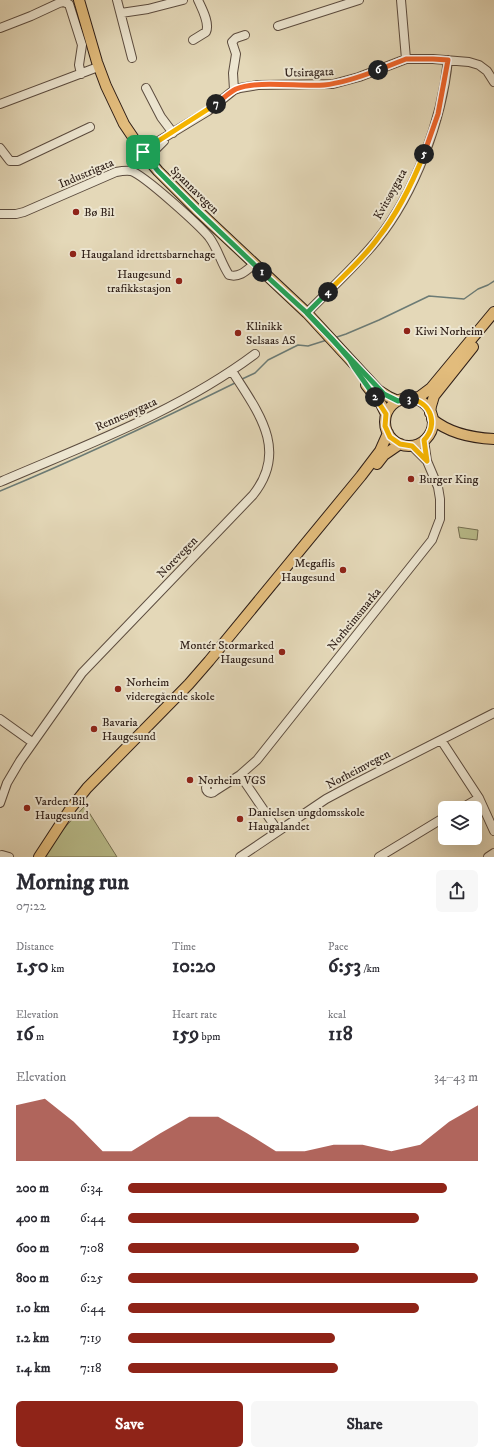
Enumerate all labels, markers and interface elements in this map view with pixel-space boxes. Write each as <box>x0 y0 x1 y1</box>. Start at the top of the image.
pin: 6 <box>368 60 388 80</box>
text: 6 <box>375 63 381 77</box>
street label: Utsiragata <box>284 64 335 81</box>
pin: 7 <box>206 94 226 114</box>
text: 7 <box>213 97 219 111</box>
pin <box>126 135 160 169</box>
icon: arrive <box>132 141 154 163</box>
pin: 5 <box>414 144 434 164</box>
text: 5 <box>421 147 427 161</box>
street label: Industrigata <box>56 155 117 192</box>
street label: Spannavegen <box>167 163 223 218</box>
street label: Kvitsøygata <box>370 165 411 222</box>
place label: Bø Bil <box>84 205 115 220</box>
marker: Bø Bil <box>71 207 81 217</box>
place label: Haugaland idrettsbarnehage <box>81 247 215 262</box>
marker: Haugaland idrettsbarnehage <box>68 249 78 259</box>
pin: 1 <box>252 262 272 282</box>
text: 1 <box>260 265 264 279</box>
place label: Haugesund trafikkstasjon <box>107 267 172 296</box>
marker: Haugesund trafikkstasjon <box>174 276 184 286</box>
pin: 4 <box>318 282 338 302</box>
text: 4 <box>325 285 331 299</box>
place label: Klinikk Selsaas AS <box>246 319 296 348</box>
place label: Kiwi Norheim <box>415 324 483 339</box>
marker: Kiwi Norheim <box>402 326 412 336</box>
marker: Klinikk Selsaas AS <box>233 328 243 338</box>
pin: 2 <box>365 387 385 407</box>
pin: 3 <box>399 389 419 409</box>
text: 2 <box>372 390 378 404</box>
text: 3 <box>407 392 411 406</box>
street label: Rennesøygata <box>93 394 160 435</box>
place label: Burger King <box>419 472 478 487</box>
marker: Burger King <box>406 474 416 484</box>
street label: Norevegen <box>154 533 201 581</box>
place label: Megaflis Haugesund <box>281 556 335 585</box>
marker: Megaflis Haugesund <box>338 565 348 575</box>
street label: Norheimsmarka <box>324 584 385 654</box>
place label: Montér Stormarked Haugesund <box>180 638 274 667</box>
marker: Montér Stormarked Haugesund <box>277 647 287 657</box>
place label: Norheim videregående skole <box>125 675 215 704</box>
marker: Norheim videregående skole <box>113 684 123 694</box>
place label: Bavaria Haugesund <box>102 715 156 744</box>
marker: Bavaria Haugesund <box>89 724 99 734</box>
street label: Norheimvegen <box>324 746 393 793</box>
place label: Norheim VGS <box>198 773 266 788</box>
marker: Norheim VGS <box>185 775 195 785</box>
place label: Varden Bil, Haugesund <box>34 794 89 823</box>
map controls <box>438 801 482 845</box>
button: layers <box>438 801 482 845</box>
marker: Varden Bil, Haugesund <box>22 803 32 813</box>
place label: Danielsen ungdomsskole Haugalandet <box>248 805 365 834</box>
marker: Danielsen ungdomsskole Haugalandet <box>235 814 245 824</box>
text: Morning run <box>16 869 129 896</box>
button: share <box>436 870 478 912</box>
text: 07:22 <box>16 898 46 914</box>
text: Distance <box>16 940 54 954</box>
text: Time <box>172 940 196 954</box>
text: Pace <box>328 940 348 954</box>
text: 1.50 <box>16 954 49 979</box>
text: 10:20 <box>172 954 216 979</box>
text: 6:53 <box>328 954 361 979</box>
text: km <box>49 962 65 976</box>
text: /km <box>361 962 380 976</box>
text: Elevation <box>16 1008 59 1022</box>
text: Heart rate <box>172 1008 217 1022</box>
text: kcal <box>328 1008 346 1022</box>
text: 16 <box>16 1022 34 1047</box>
text: 159 <box>172 1022 199 1047</box>
text: 118 <box>328 1022 353 1047</box>
text: m <box>34 1030 44 1044</box>
text: bpm <box>199 1030 220 1044</box>
text: Elevation <box>16 1069 66 1085</box>
text: 34–43 m <box>434 1069 478 1085</box>
text: 200 m <box>16 1180 49 1196</box>
text: 6:34 <box>80 1180 103 1196</box>
text: 400 m <box>16 1210 50 1226</box>
text: 6:44 <box>80 1210 105 1226</box>
text: 600 m <box>16 1240 49 1256</box>
text: 7:08 <box>80 1240 104 1256</box>
text: 800 m <box>16 1270 49 1286</box>
text: 6:25 <box>80 1270 103 1286</box>
text: 1.0 km <box>16 1300 50 1316</box>
text: 6:44 <box>80 1300 105 1316</box>
text: 1.2 km <box>16 1330 49 1346</box>
text: 7:19 <box>80 1330 101 1346</box>
text: 1.4 km <box>16 1360 50 1376</box>
text: 7:18 <box>80 1360 102 1376</box>
button: Save <box>16 1401 243 1447</box>
button: Share <box>251 1401 478 1447</box>

